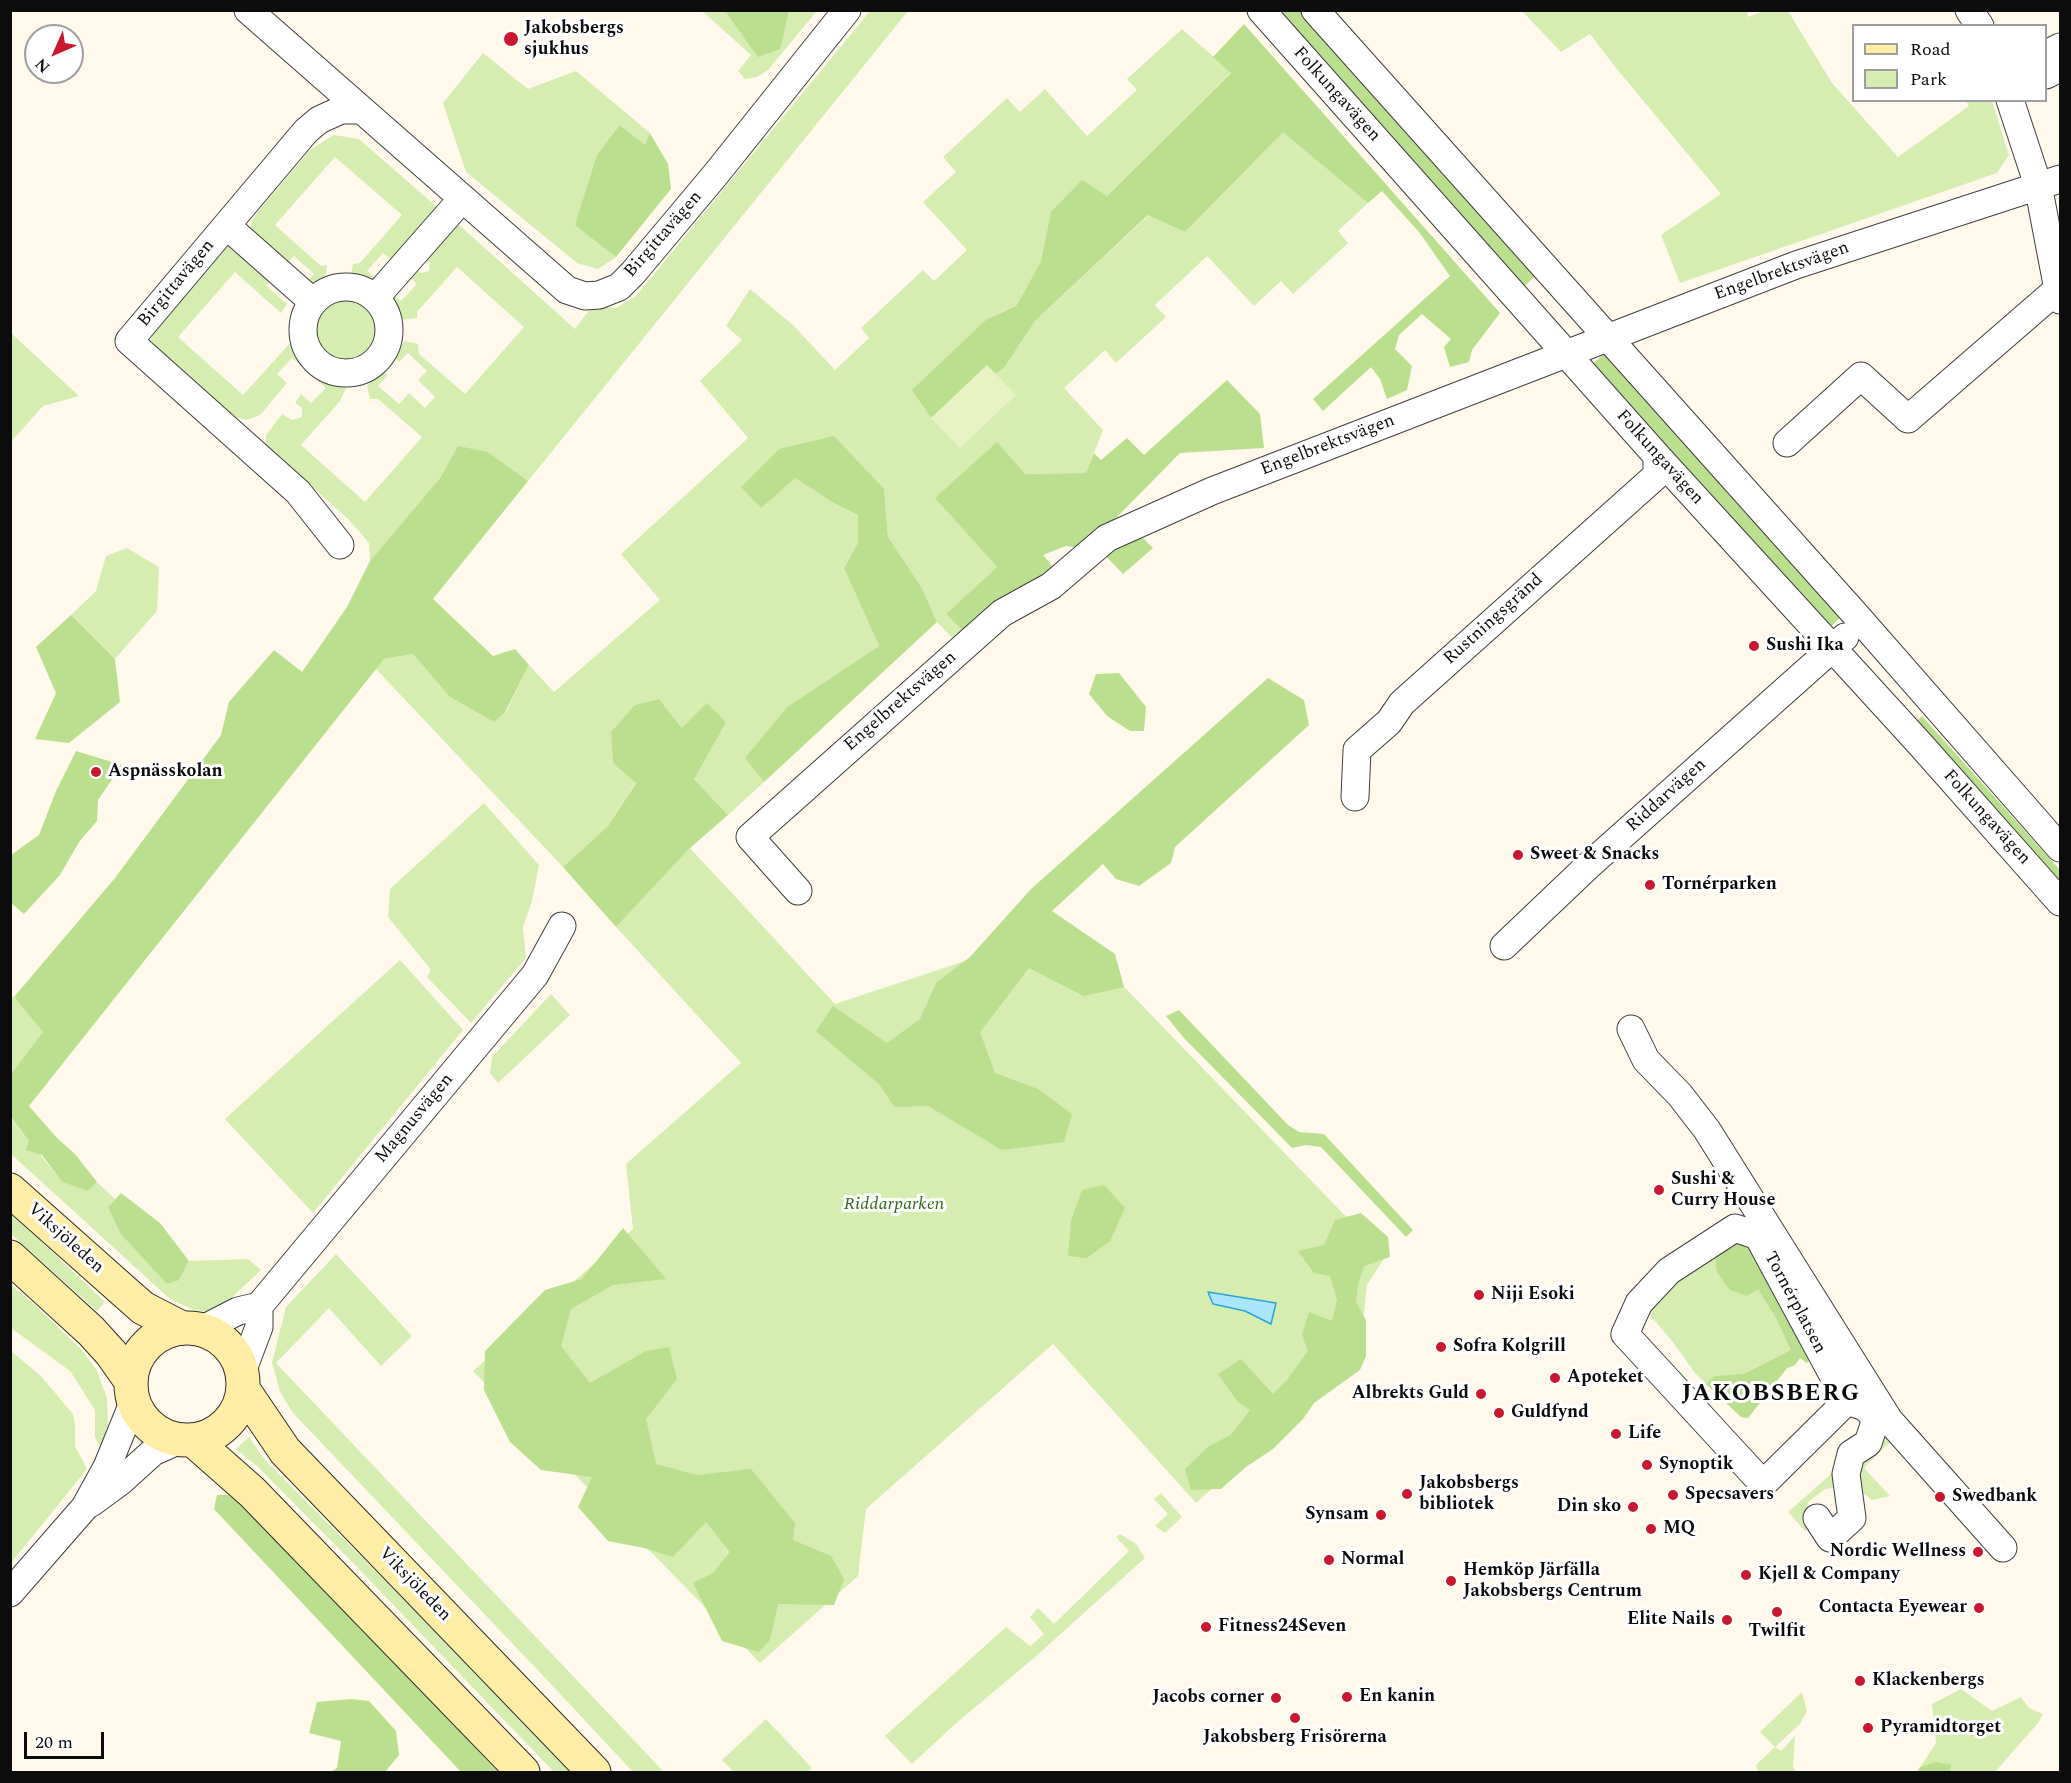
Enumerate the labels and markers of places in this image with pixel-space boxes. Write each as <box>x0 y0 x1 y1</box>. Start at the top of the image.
place label: Jakobsbergs sjukhus <box>524 18 624 60</box>
marker: Jakobsbergs sjukhus <box>502 30 520 48</box>
place label: Sushi Ika <box>1766 635 1844 657</box>
marker: Sushi Ika <box>1747 639 1761 653</box>
place label: Aspnässkolan <box>108 761 223 783</box>
marker: Aspnässkolan <box>89 765 103 779</box>
place label: Sweet & Snacks <box>1530 844 1659 866</box>
marker: Sweet & Snacks <box>1511 848 1525 862</box>
place label: Tornérparken <box>1662 874 1777 896</box>
marker: Tornérparken <box>1643 878 1657 892</box>
place label: Sushi & Curry House <box>1671 1169 1775 1212</box>
marker: Sushi & Curry House <box>1652 1183 1666 1197</box>
place label: Niji Esoki <box>1491 1284 1575 1306</box>
marker: Niji Esoki <box>1472 1288 1486 1302</box>
place label: Sofra Kolgrill <box>1453 1336 1566 1358</box>
marker: Sofra Kolgrill <box>1434 1340 1448 1354</box>
place label: Apoteket <box>1567 1367 1644 1389</box>
marker: Apoteket <box>1548 1371 1562 1385</box>
place label: Albrekts Guld <box>1352 1383 1469 1405</box>
marker: Albrekts Guld <box>1474 1387 1488 1401</box>
place label: Guldfynd <box>1511 1402 1589 1424</box>
marker: Guldfynd <box>1492 1406 1506 1420</box>
place label: Life <box>1628 1423 1661 1445</box>
marker: Life <box>1609 1427 1623 1441</box>
place label: Synoptik <box>1659 1454 1734 1476</box>
marker: Synoptik <box>1640 1458 1654 1472</box>
place label: Jakobsbergs bibliotek <box>1419 1473 1519 1516</box>
place label: Specsavers <box>1685 1484 1774 1506</box>
place label: Swedbank <box>1952 1486 2037 1508</box>
marker: Jakobsbergs bibliotek <box>1400 1487 1414 1501</box>
marker: Specsavers <box>1666 1488 1680 1502</box>
marker: Swedbank <box>1933 1490 1947 1504</box>
place label: Din sko <box>1557 1496 1621 1518</box>
marker: Din sko <box>1626 1500 1640 1514</box>
place label: Synsam <box>1305 1504 1369 1526</box>
marker: Synsam <box>1374 1508 1388 1522</box>
place label: MQ <box>1663 1518 1695 1540</box>
marker: MQ <box>1644 1522 1658 1536</box>
place label: Nordic Wellness <box>1830 1541 1966 1563</box>
marker: Nordic Wellness <box>1971 1545 1985 1559</box>
place label: Normal <box>1341 1549 1404 1571</box>
marker: Normal <box>1322 1553 1336 1567</box>
place label: Hemköp Järfälla Jakobsbergs Centrum <box>1463 1560 1642 1602</box>
place label: Kjell & Company <box>1758 1564 1899 1586</box>
marker: Kjell & Company <box>1739 1568 1753 1582</box>
marker: Hemköp Järfälla Jakobsbergs Centrum <box>1444 1574 1458 1588</box>
place label: Contacta Eyewear <box>1819 1597 1967 1619</box>
marker: Contacta Eyewear <box>1972 1601 1986 1615</box>
marker: Twilfit <box>1770 1605 1784 1619</box>
place label: Elite Nails <box>1627 1609 1715 1631</box>
marker: Elite Nails <box>1720 1613 1734 1627</box>
place label: Fitness24Seven <box>1218 1616 1346 1638</box>
marker: Fitness24Seven <box>1199 1620 1213 1634</box>
place label: Twilfit <box>1748 1621 1806 1643</box>
place label: Klackenbergs <box>1872 1670 1985 1692</box>
marker: Klackenbergs <box>1853 1674 1867 1688</box>
place label: En kanin <box>1359 1686 1435 1708</box>
place label: Jacobs corner <box>1152 1687 1264 1709</box>
marker: En kanin <box>1340 1690 1354 1704</box>
marker: Jacobs corner <box>1269 1691 1283 1705</box>
marker: Jakobsberg Frisörerna <box>1288 1711 1302 1725</box>
place label: Pyramidtorget <box>1880 1717 2001 1739</box>
marker: Pyramidtorget <box>1861 1721 1875 1735</box>
place label: Jakobsberg Frisörerna <box>1203 1727 1387 1749</box>

